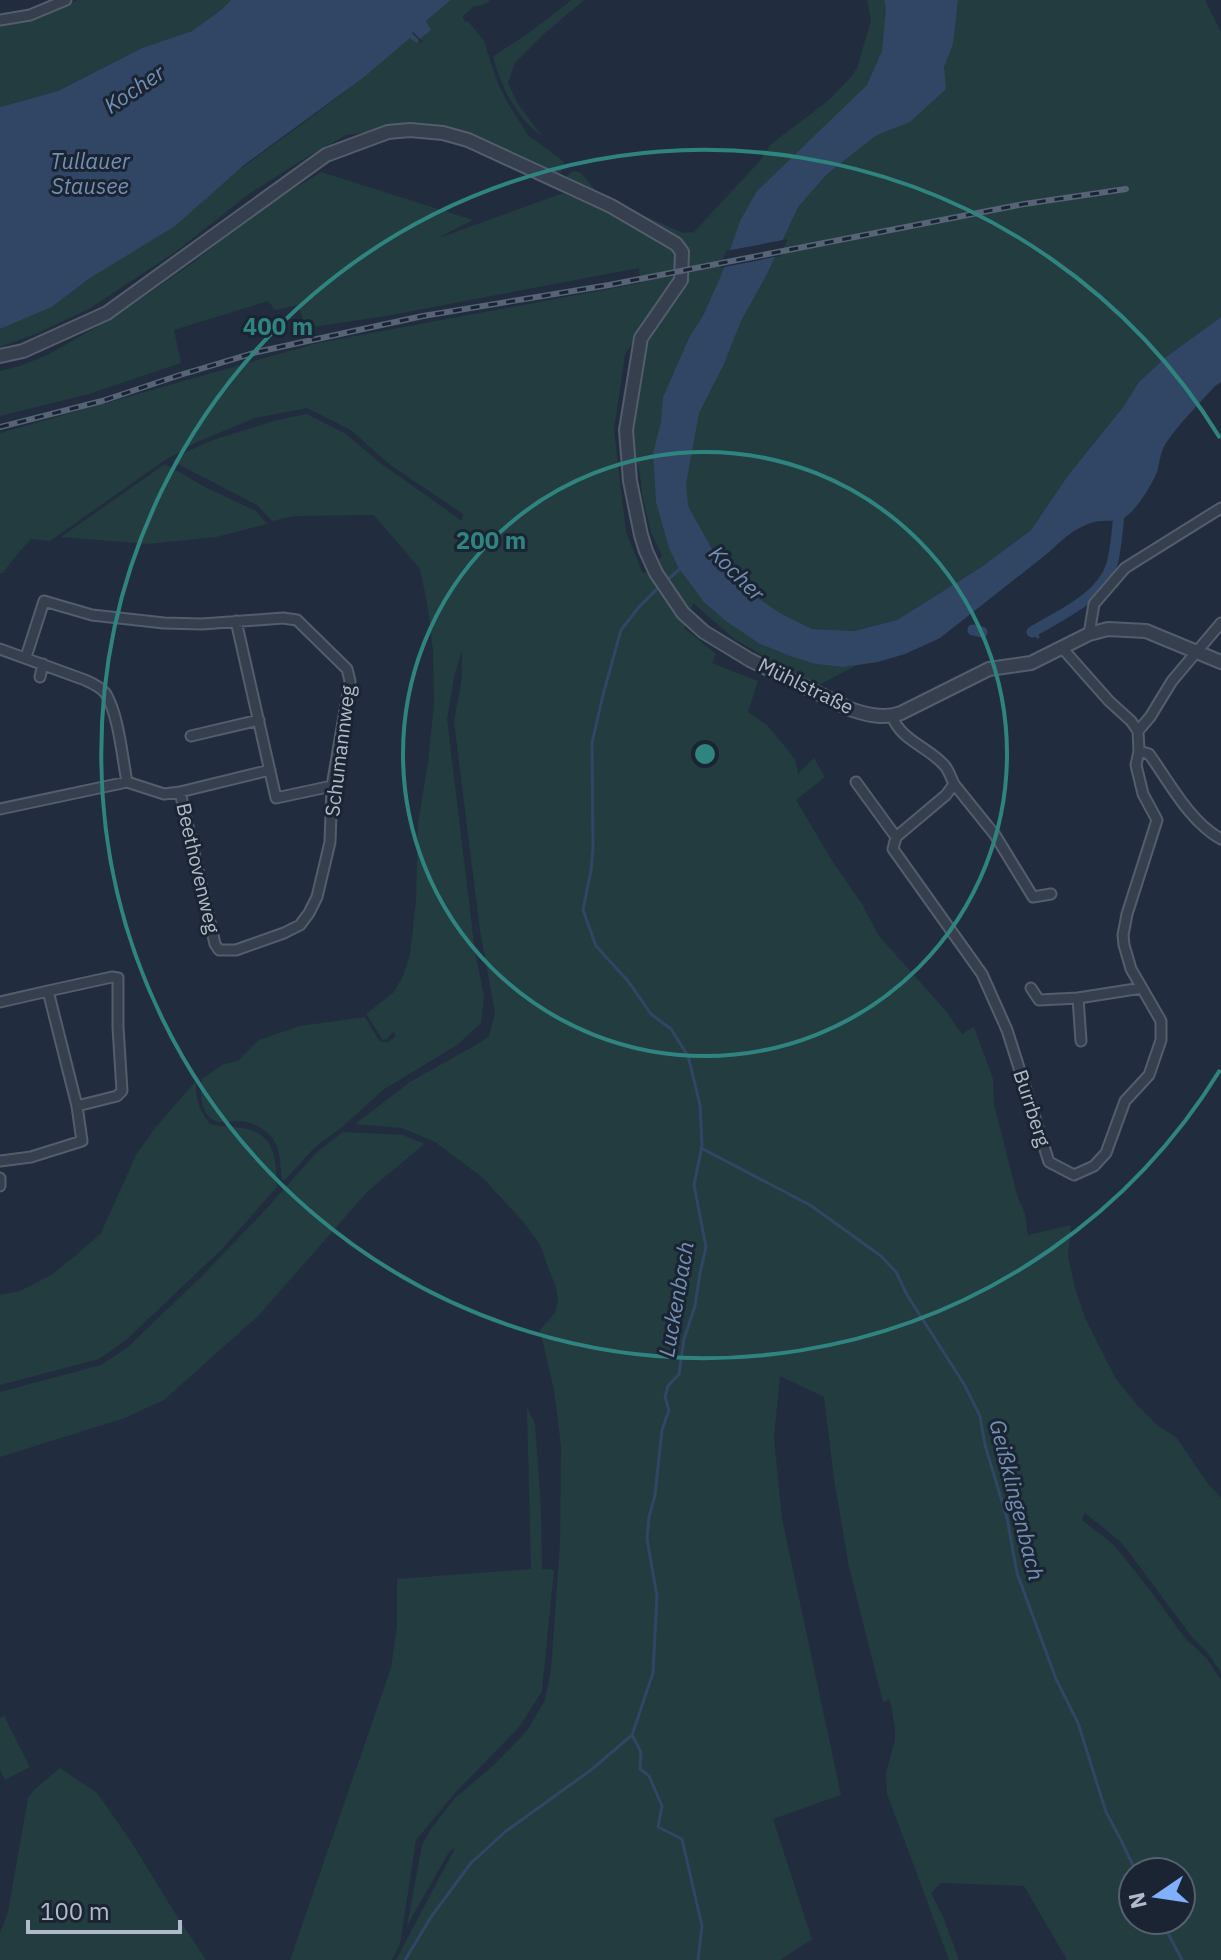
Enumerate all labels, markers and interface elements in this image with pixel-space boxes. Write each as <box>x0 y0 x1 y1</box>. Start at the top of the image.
water label: Kocher <box>98 57 170 119</box>
water label: Tullauer Stausee <box>50 146 131 200</box>
text: 400 m <box>243 310 313 342</box>
text: 200 m <box>456 524 526 556</box>
water label: Kocher <box>703 539 772 607</box>
street label: Mühlstraße <box>754 651 858 720</box>
street label: Schumannweg <box>318 683 361 818</box>
centre of rings <box>691 740 719 768</box>
street label: Beethovenweg <box>170 800 227 936</box>
street label: Burrberg <box>1007 1066 1058 1150</box>
water label: Luckenbach <box>651 1239 700 1359</box>
water label: Geißklingenbach <box>984 1417 1051 1583</box>
north arrow <box>1117 1856 1197 1936</box>
scale bar <box>28 1884 180 1934</box>
text: N <box>1121 1890 1153 1912</box>
text: 100 m <box>40 1895 110 1927</box>

